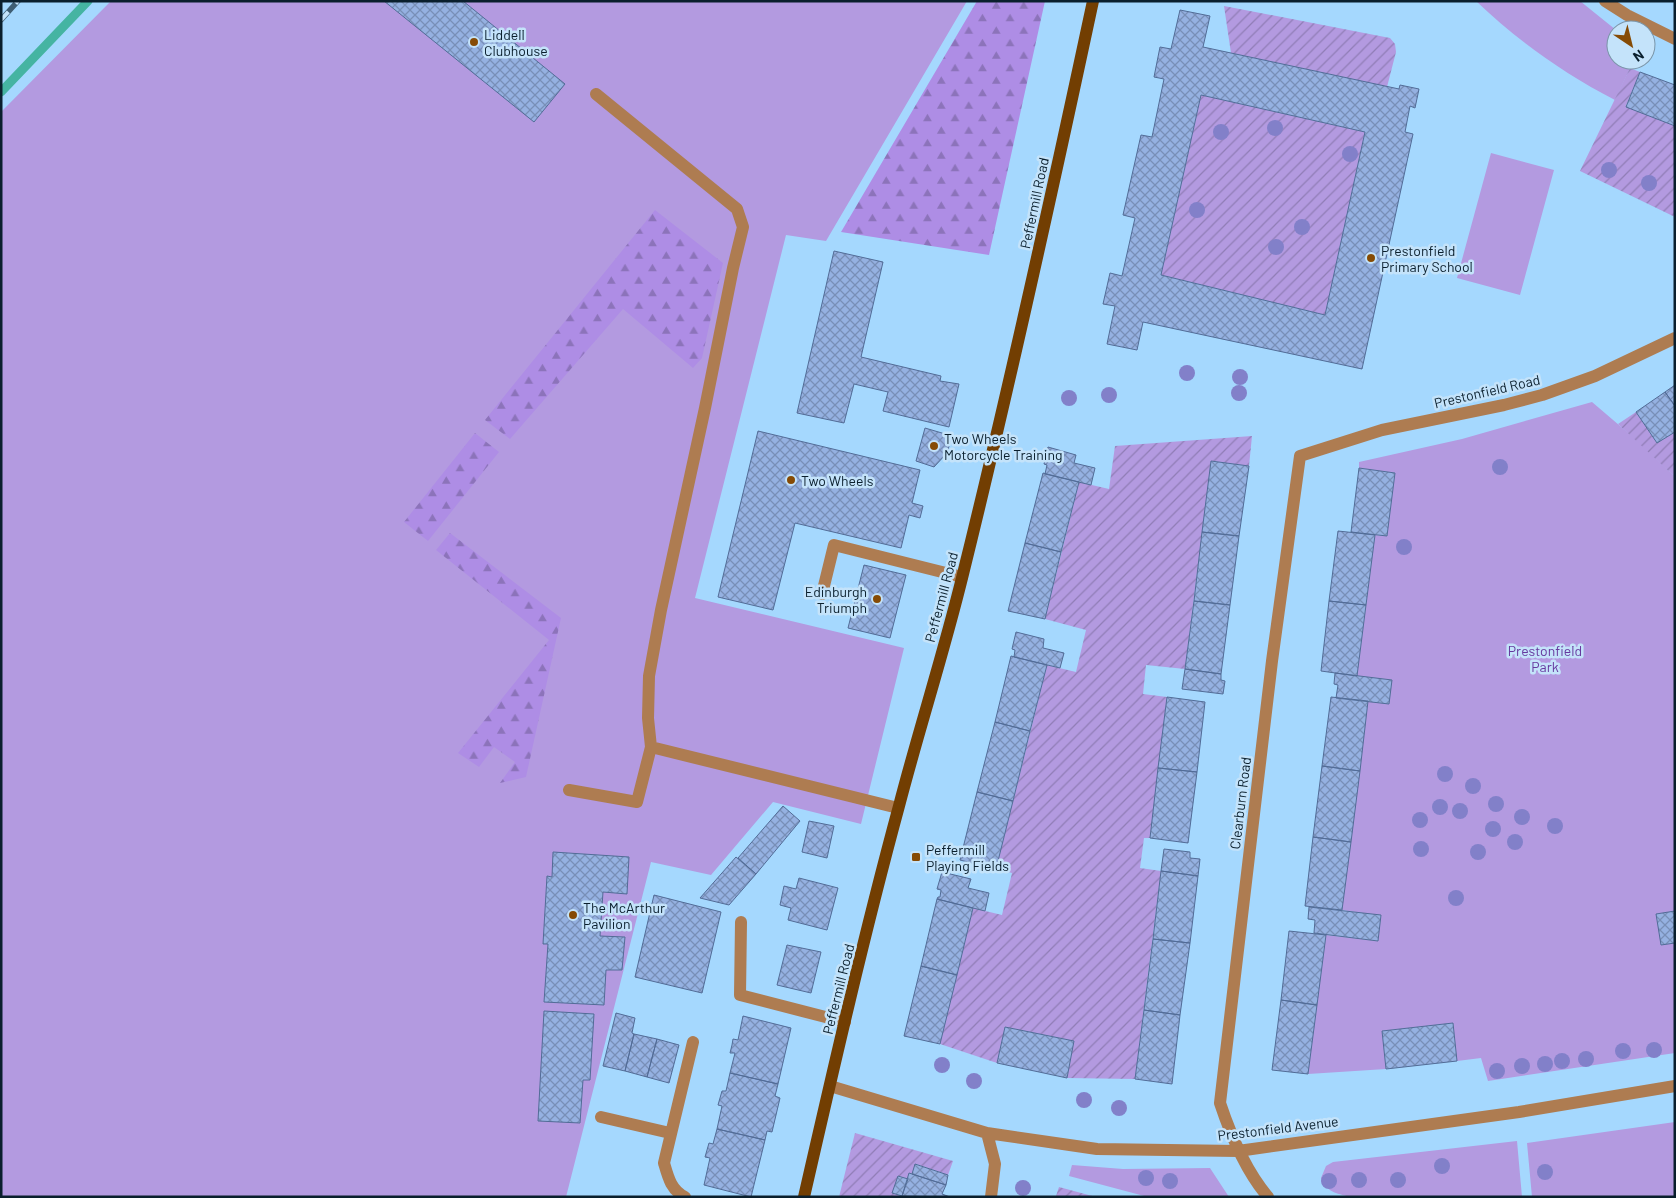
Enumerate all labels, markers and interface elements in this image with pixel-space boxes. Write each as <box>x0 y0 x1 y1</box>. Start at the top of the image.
north arrow <box>1606 20 1656 70</box>
place label: Liddell Clubhouse <box>484 26 548 59</box>
marker: Liddell Clubhouse <box>468 36 480 48</box>
text: N <box>1630 46 1647 66</box>
street label: Peffermill Road <box>1016 156 1052 250</box>
place label: Prestonfield Primary School <box>1381 242 1473 275</box>
marker: Prestonfield Primary School <box>1365 252 1377 264</box>
street label: Prestonfield Road <box>1432 371 1542 411</box>
place label: Two Wheels Motorcycle Training <box>944 430 1062 463</box>
marker: Two Wheels Motorcycle Training <box>928 440 940 452</box>
place label: Two Wheels <box>801 472 874 489</box>
marker: Two Wheels <box>785 474 797 486</box>
street label: Peffermill Road <box>921 550 961 644</box>
place label: Edinburgh Triumph <box>805 583 867 616</box>
marker: Edinburgh Triumph <box>871 593 883 605</box>
park label: Prestonfield Park <box>1508 642 1582 675</box>
street label: Clearburn Road <box>1226 756 1254 850</box>
place label: Peffermill Playing Fields <box>926 841 1009 874</box>
marker: Peffermill Playing Fields <box>910 851 922 863</box>
place label: The McArthur Pavilion <box>583 899 665 932</box>
marker: The McArthur Pavilion <box>567 909 579 921</box>
street label: Peffermill Road <box>819 942 857 1036</box>
street label: Prestonfield Avenue <box>1217 1112 1339 1144</box>

